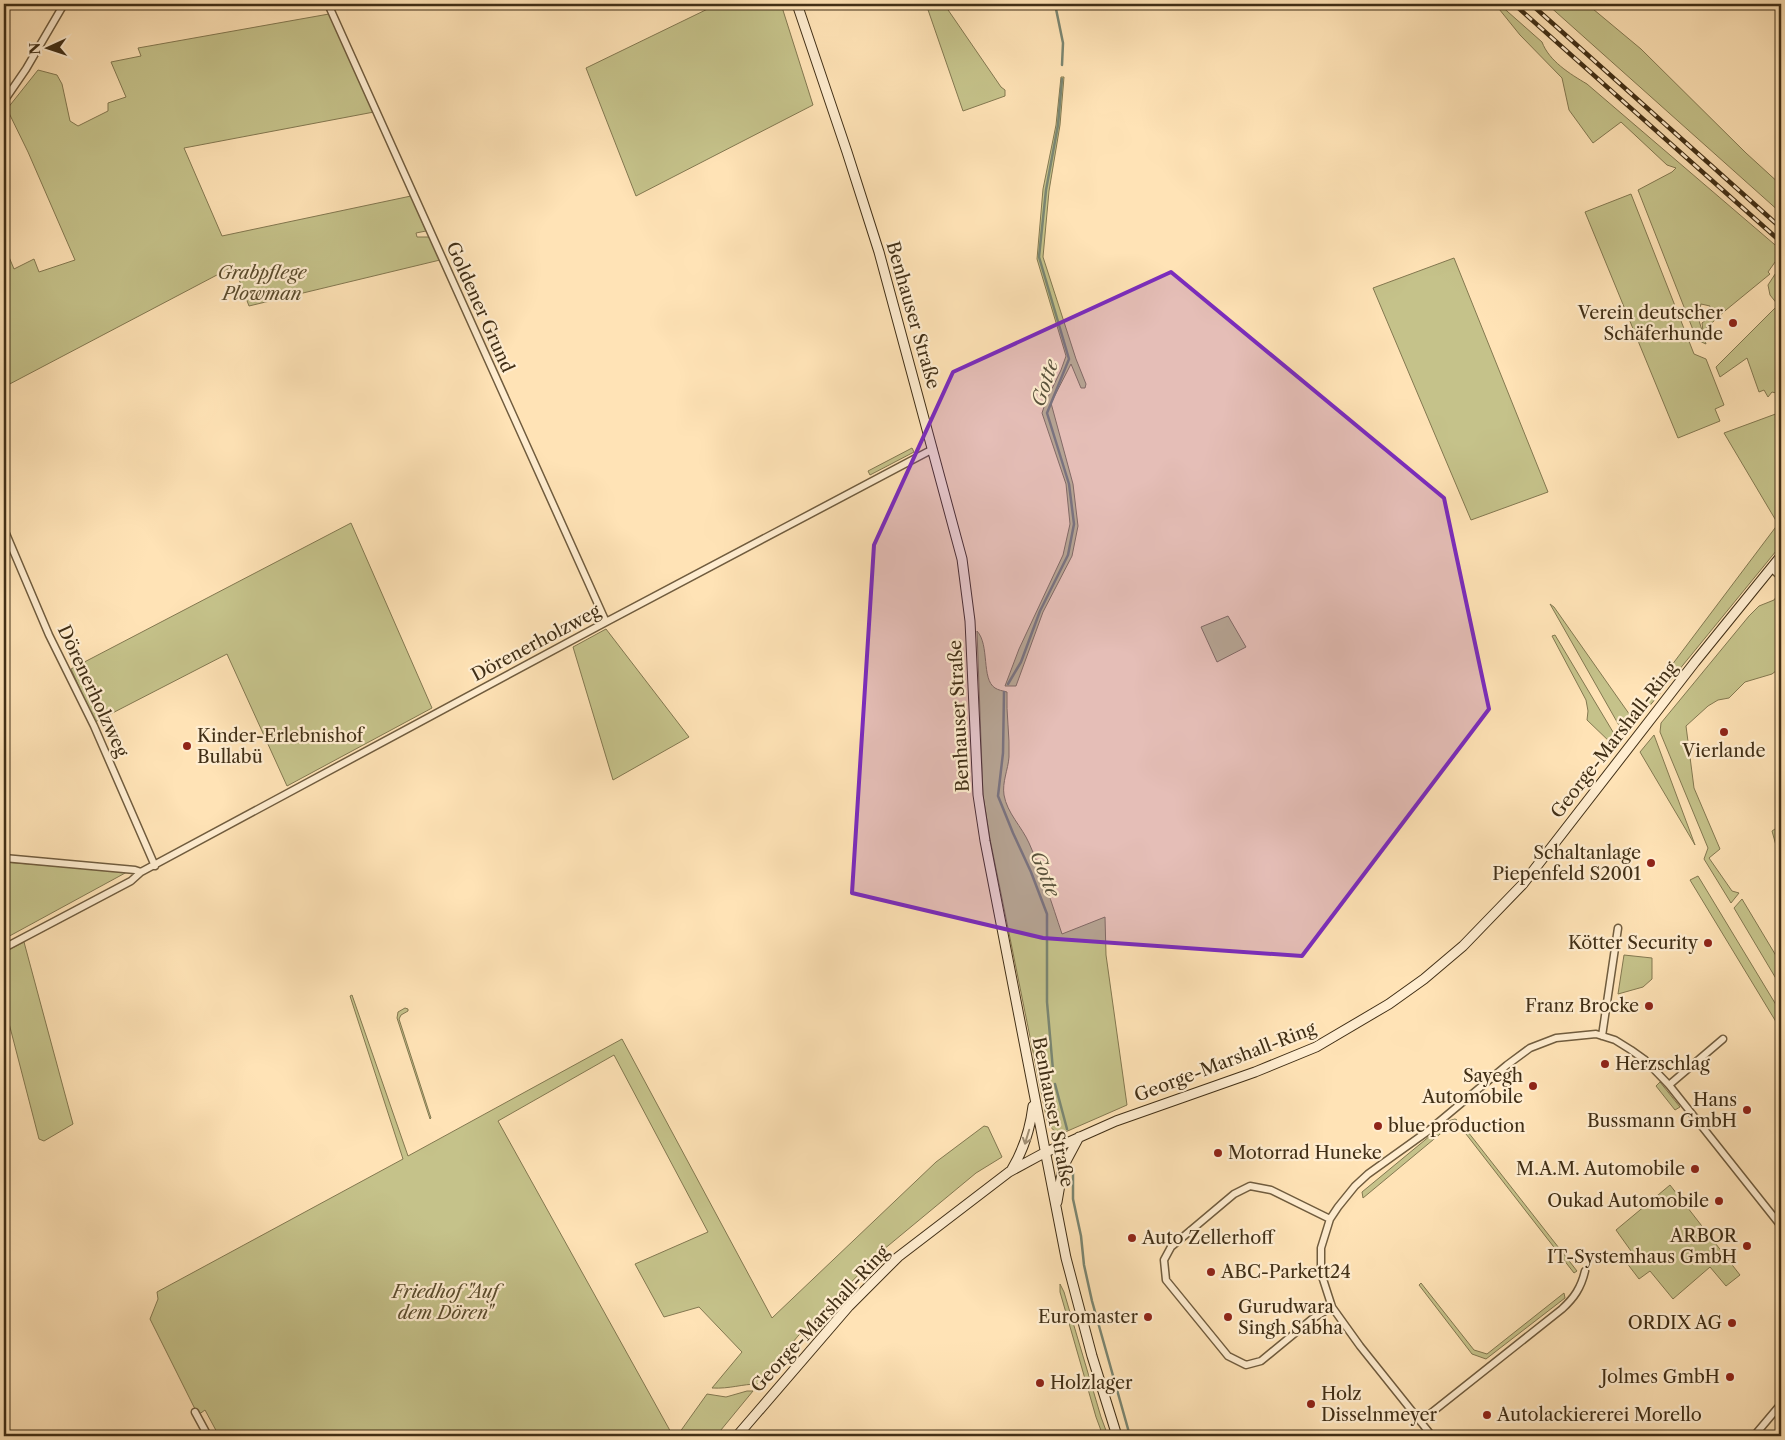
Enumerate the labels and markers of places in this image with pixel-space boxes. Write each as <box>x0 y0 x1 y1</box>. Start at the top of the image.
place label: Verein deutscher Schäferhunde <box>1577 302 1723 345</box>
marker: Verein deutscher Schäferhunde <box>1727 317 1739 329</box>
place label: Kinder-Erlebnishof Bullabü <box>197 725 366 768</box>
marker: Vierlande <box>1718 726 1730 738</box>
marker: Kinder-Erlebnishof Bullabü <box>181 740 193 752</box>
place label: Vierlande <box>1681 740 1766 762</box>
place label: Schaltanlage Piepenfeld S2001 <box>1492 842 1641 885</box>
marker: Schaltanlage Piepenfeld S2001 <box>1645 857 1657 869</box>
place label: Kötter Security <box>1568 932 1699 954</box>
marker: Kötter Security <box>1702 937 1714 949</box>
place label: Franz Brocke <box>1525 995 1639 1017</box>
marker: Franz Brocke <box>1643 1000 1655 1012</box>
place label: Herzschlag <box>1615 1053 1710 1075</box>
marker: Herzschlag <box>1599 1058 1611 1070</box>
place label: Sayegh Automobile <box>1421 1065 1523 1108</box>
marker: Sayegh Automobile <box>1527 1080 1539 1092</box>
place label: Hans Bussmann GmbH <box>1587 1089 1737 1132</box>
marker: Hans Bussmann GmbH <box>1741 1104 1753 1116</box>
place label: blue production <box>1388 1115 1525 1137</box>
marker: blue production <box>1372 1120 1384 1132</box>
place label: Motorrad Huneke <box>1228 1142 1382 1164</box>
marker: Motorrad Huneke <box>1212 1147 1224 1159</box>
place label: M.A.M. Automobile <box>1516 1158 1685 1180</box>
marker: M.A.M. Automobile <box>1689 1163 1701 1175</box>
place label: Oukad Automobile <box>1547 1190 1709 1212</box>
marker: Oukad Automobile <box>1713 1195 1725 1207</box>
place label: ARBOR IT-Systemhaus GmbH <box>1547 1225 1738 1268</box>
place label: Auto Zellerhoff <box>1141 1227 1276 1249</box>
marker: Auto Zellerhoff <box>1126 1232 1138 1244</box>
marker: ARBOR IT-Systemhaus GmbH <box>1741 1240 1753 1252</box>
place label: ABC-Parkett24 <box>1220 1261 1351 1283</box>
marker: ABC-Parkett24 <box>1205 1266 1217 1278</box>
place label: Gurudwara Singh Sabha <box>1238 1296 1343 1339</box>
place label: Euromaster <box>1038 1306 1138 1328</box>
marker: Euromaster <box>1142 1311 1154 1323</box>
marker: Gurudwara Singh Sabha <box>1222 1311 1234 1323</box>
place label: ORDIX AG <box>1628 1312 1722 1334</box>
marker: ORDIX AG <box>1726 1317 1738 1329</box>
place label: Jolmes GmbH <box>1598 1366 1720 1388</box>
marker: Jolmes GmbH <box>1724 1371 1736 1383</box>
place label: Holzlager <box>1050 1372 1133 1394</box>
marker: Holzlager <box>1034 1377 1046 1389</box>
place label: Holz Disselnmeyer <box>1321 1383 1438 1426</box>
marker: Holz Disselnmeyer <box>1305 1398 1317 1410</box>
place label: Autolackiererei Morello <box>1496 1404 1702 1426</box>
marker: Autolackiererei Morello <box>1481 1409 1493 1421</box>

